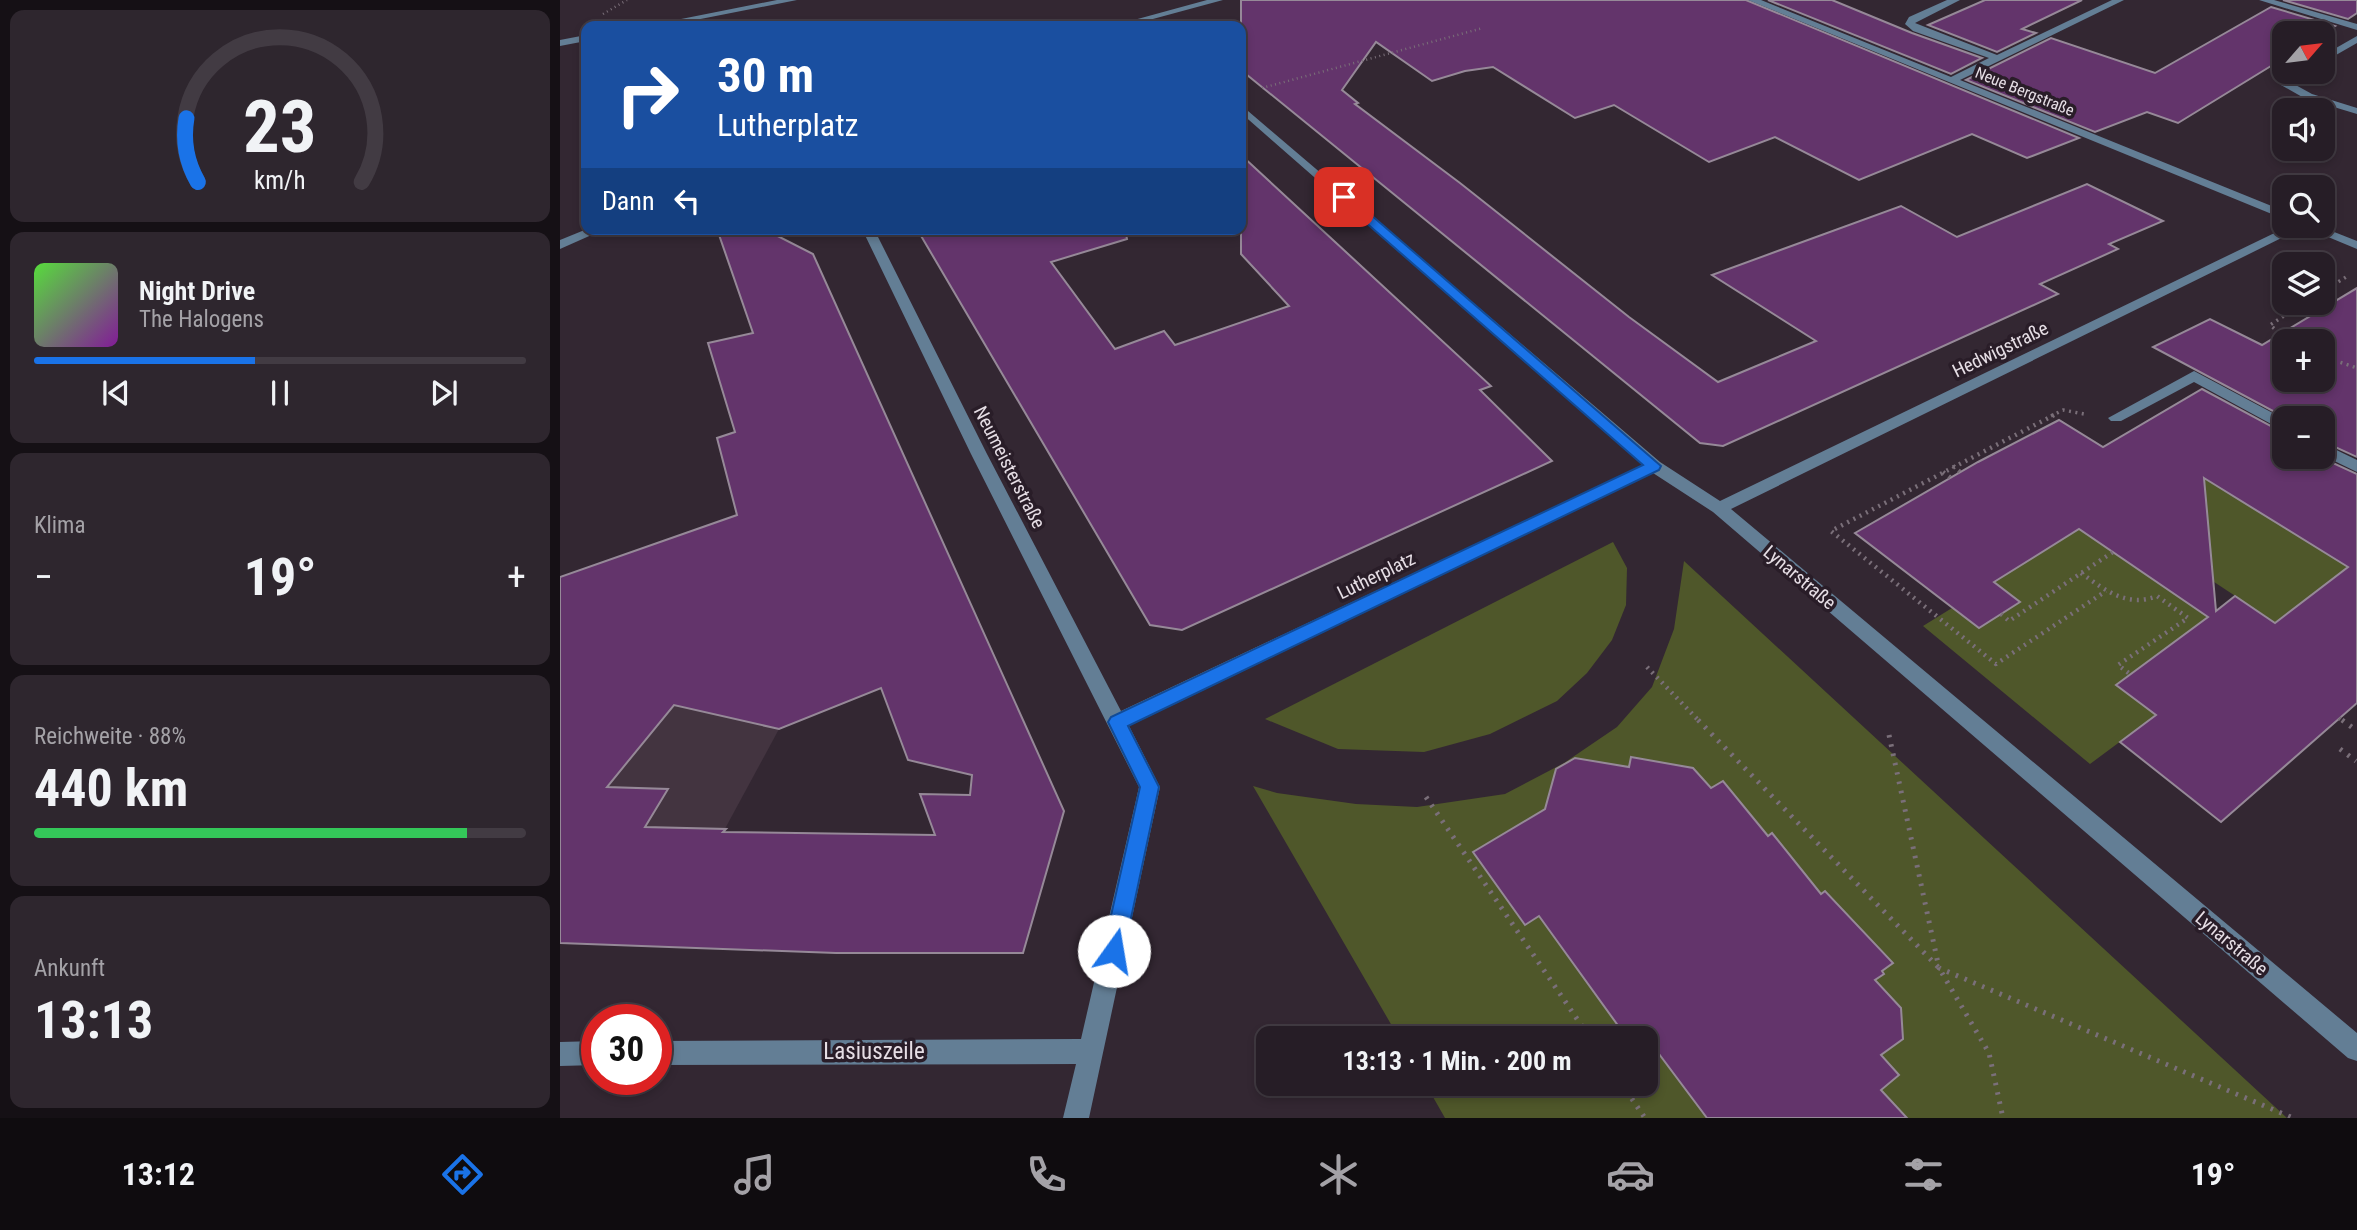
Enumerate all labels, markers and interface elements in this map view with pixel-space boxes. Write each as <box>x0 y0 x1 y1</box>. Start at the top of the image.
north arrow <box>2272 21 2334 84</box>
map controls <box>2272 21 2335 469</box>
text: 30 m <box>717 47 814 104</box>
icon: right <box>602 49 693 140</box>
street label: Neue Bergstraße <box>1972 63 2077 120</box>
text: 23 <box>243 84 317 170</box>
button: sound <box>2272 98 2335 161</box>
text: Lutherplatz <box>717 106 859 144</box>
text: km/h <box>254 166 306 195</box>
pin <box>1314 167 1374 227</box>
button: search <box>2272 175 2335 238</box>
icon: arrive <box>1325 178 1363 216</box>
icon: left <box>668 182 706 220</box>
text: Dann <box>602 186 654 216</box>
button: layers <box>2272 252 2335 315</box>
text: Night Drive <box>139 276 255 306</box>
text: The Halogens <box>139 306 264 333</box>
street label: Hedwigstraße <box>1949 316 2052 383</box>
button: + <box>2272 329 2335 392</box>
icon: previous <box>97 374 135 412</box>
icon: pause <box>261 374 299 412</box>
icon: next <box>425 374 463 412</box>
street label: Neumeisterstraße <box>969 402 1050 532</box>
button: − <box>2272 406 2335 469</box>
text: Klima <box>34 512 85 539</box>
street label: Lynarstraße <box>1759 540 1841 614</box>
text: 19° <box>244 547 316 608</box>
street label: Lutherplatz <box>1333 547 1419 604</box>
text: − <box>34 555 53 599</box>
text: + <box>507 555 526 599</box>
text: Reichweite · 88% <box>34 723 186 750</box>
text: 440 km <box>34 758 188 819</box>
street label: Lynarstraße <box>2191 906 2273 980</box>
position arrow <box>1077 914 1151 988</box>
text: Ankunft <box>34 955 105 982</box>
text: 13:13 <box>34 990 153 1051</box>
speed limit sign: 30 <box>581 1004 672 1095</box>
street label: Lasiuszeile <box>823 1038 925 1065</box>
text: 13:13 · 1 Min. · 200 m <box>1343 1046 1571 1076</box>
icon: directions <box>438 1150 487 1199</box>
icon: music <box>730 1150 779 1199</box>
icon: phone <box>1022 1150 1071 1199</box>
icon: climate <box>1314 1150 1363 1199</box>
icon: car <box>1606 1150 1655 1199</box>
icon: filters <box>1899 1150 1948 1199</box>
text: 13:12 <box>122 1155 195 1193</box>
text: 19° <box>2191 1155 2235 1193</box>

